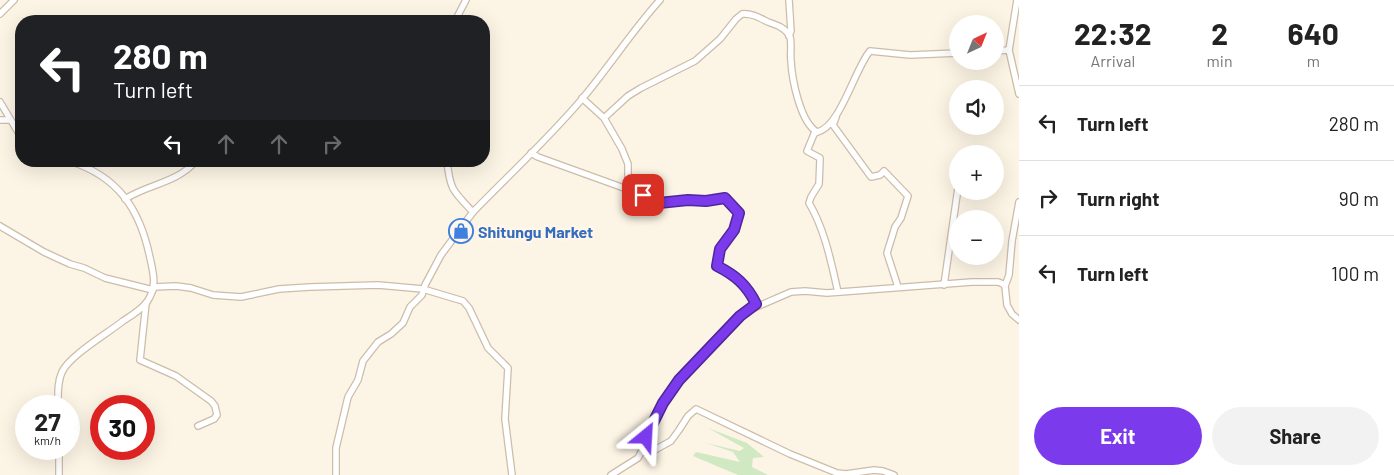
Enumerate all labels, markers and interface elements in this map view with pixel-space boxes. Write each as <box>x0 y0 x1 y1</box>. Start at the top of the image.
north arrow <box>949 15 1004 70</box>
map controls <box>949 15 1004 265</box>
text: 22:32 <box>1074 15 1152 51</box>
text: 2 <box>1211 15 1228 51</box>
text: 640 <box>1288 15 1339 51</box>
text: 280 m <box>113 34 208 76</box>
icon: left <box>30 35 95 100</box>
text: Arrival <box>1090 51 1135 70</box>
text: min <box>1207 51 1233 70</box>
text: m <box>1307 51 1320 70</box>
text: Turn left <box>113 76 193 102</box>
button: sound <box>949 80 1004 135</box>
icon: left <box>1034 109 1062 137</box>
text: Turn left <box>1077 112 1148 135</box>
text: 280 m <box>1329 112 1379 135</box>
icon: left <box>159 130 187 158</box>
icon: ahead <box>212 130 240 158</box>
icon: ahead <box>265 130 293 158</box>
icon: right <box>318 130 346 158</box>
button: + <box>949 145 1004 200</box>
pin <box>622 174 664 216</box>
icon: arrive <box>629 181 657 209</box>
icon: right <box>1034 184 1062 212</box>
text: Turn right <box>1077 187 1159 210</box>
text: 90 m <box>1339 187 1379 210</box>
button: − <box>949 210 1004 265</box>
shop icon: Shitungu Market <box>448 218 474 244</box>
place label: Shitungu Market <box>478 222 593 241</box>
icon: left <box>1034 259 1062 287</box>
text: Turn left <box>1077 262 1148 285</box>
text: 100 m <box>1331 262 1379 285</box>
speed limit sign: 30 <box>90 395 155 460</box>
text: 27 <box>34 406 61 436</box>
button: Exit <box>1034 407 1202 465</box>
button: Share <box>1212 407 1379 465</box>
position arrow <box>619 410 671 462</box>
text: km/h <box>34 433 61 447</box>

